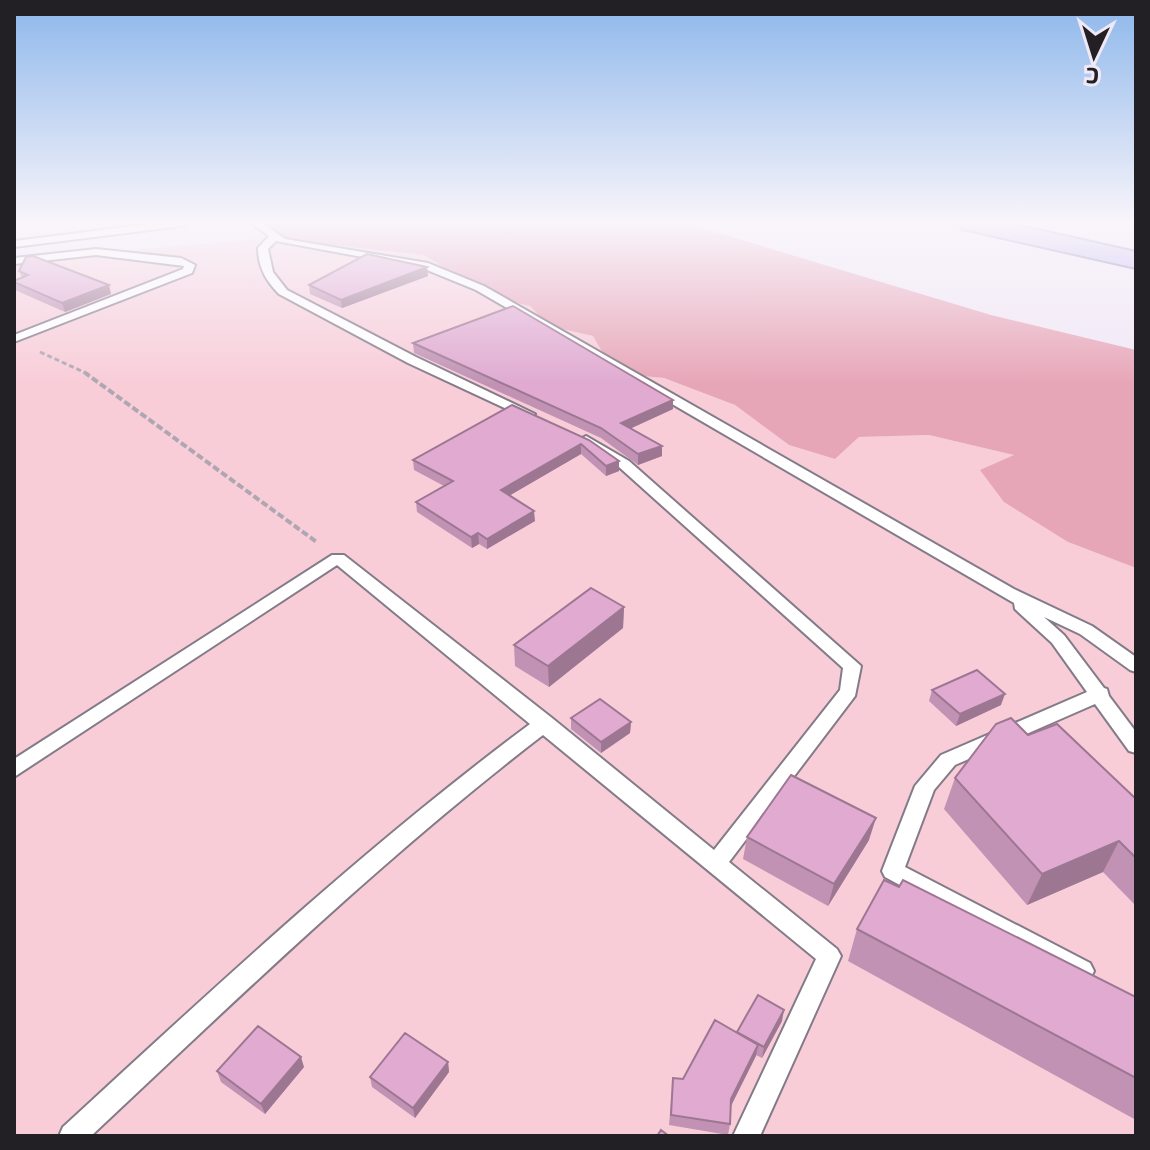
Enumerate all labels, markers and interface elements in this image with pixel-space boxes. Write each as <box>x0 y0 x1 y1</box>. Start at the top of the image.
north arrow <box>1054 16 1134 96</box>
text: С <box>1085 64 1100 90</box>

